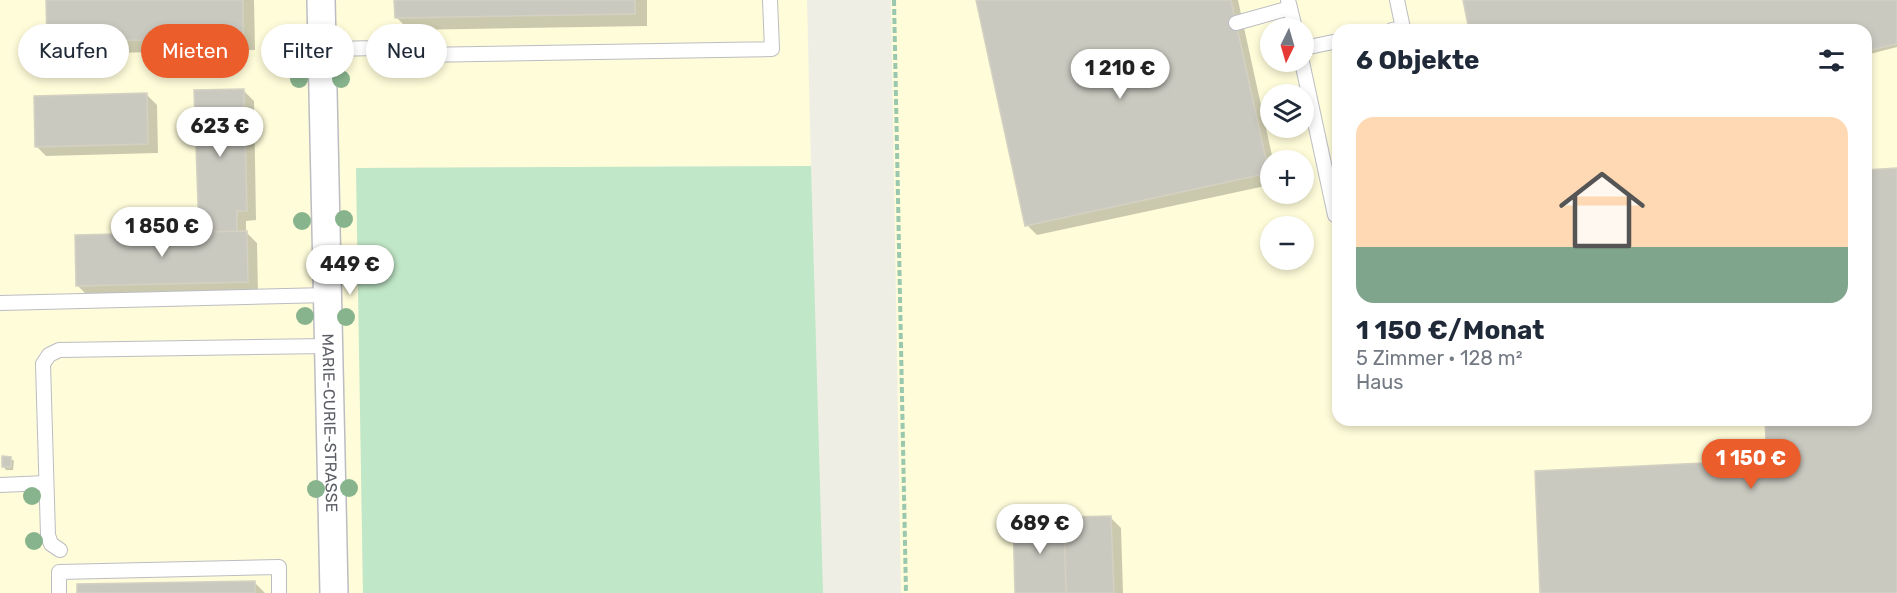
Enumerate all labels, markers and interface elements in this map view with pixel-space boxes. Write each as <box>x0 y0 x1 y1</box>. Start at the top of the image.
north arrow <box>1260 18 1314 72</box>
map controls <box>1260 18 1314 270</box>
chip: Kaufen <box>18 24 129 78</box>
chip: Mieten <box>141 24 249 78</box>
chip: Filter <box>261 24 354 78</box>
chip: Neu <box>366 24 447 78</box>
icon: filters <box>1815 44 1848 77</box>
text: 6 Objekte <box>1356 45 1480 76</box>
pin: 1 210 € <box>1065 49 1175 100</box>
text: 1 210 € <box>1085 56 1155 80</box>
button: layers <box>1260 84 1314 138</box>
pin: 623 € <box>178 107 262 158</box>
text: 623 € <box>190 114 250 138</box>
button: + <box>1260 150 1314 204</box>
icon: home <box>1548 156 1656 264</box>
pin: 1 850 € <box>107 207 217 258</box>
text: 1 850 € <box>125 214 199 238</box>
button: − <box>1260 216 1314 270</box>
pin: 449 € <box>308 245 392 296</box>
text: 449 € <box>320 252 380 276</box>
text: 1 150 €/Monat <box>1356 315 1544 346</box>
street label: MARIE-CURIE-STRASSE <box>318 333 341 513</box>
text: 5 Zimmer · 128 m² <box>1356 346 1522 370</box>
text: Haus <box>1356 370 1404 394</box>
pin: 1 150 € <box>1696 439 1806 490</box>
text: 1 150 € <box>1716 446 1786 470</box>
pin: 689 € <box>998 504 1082 555</box>
text: 689 € <box>1010 511 1070 535</box>

